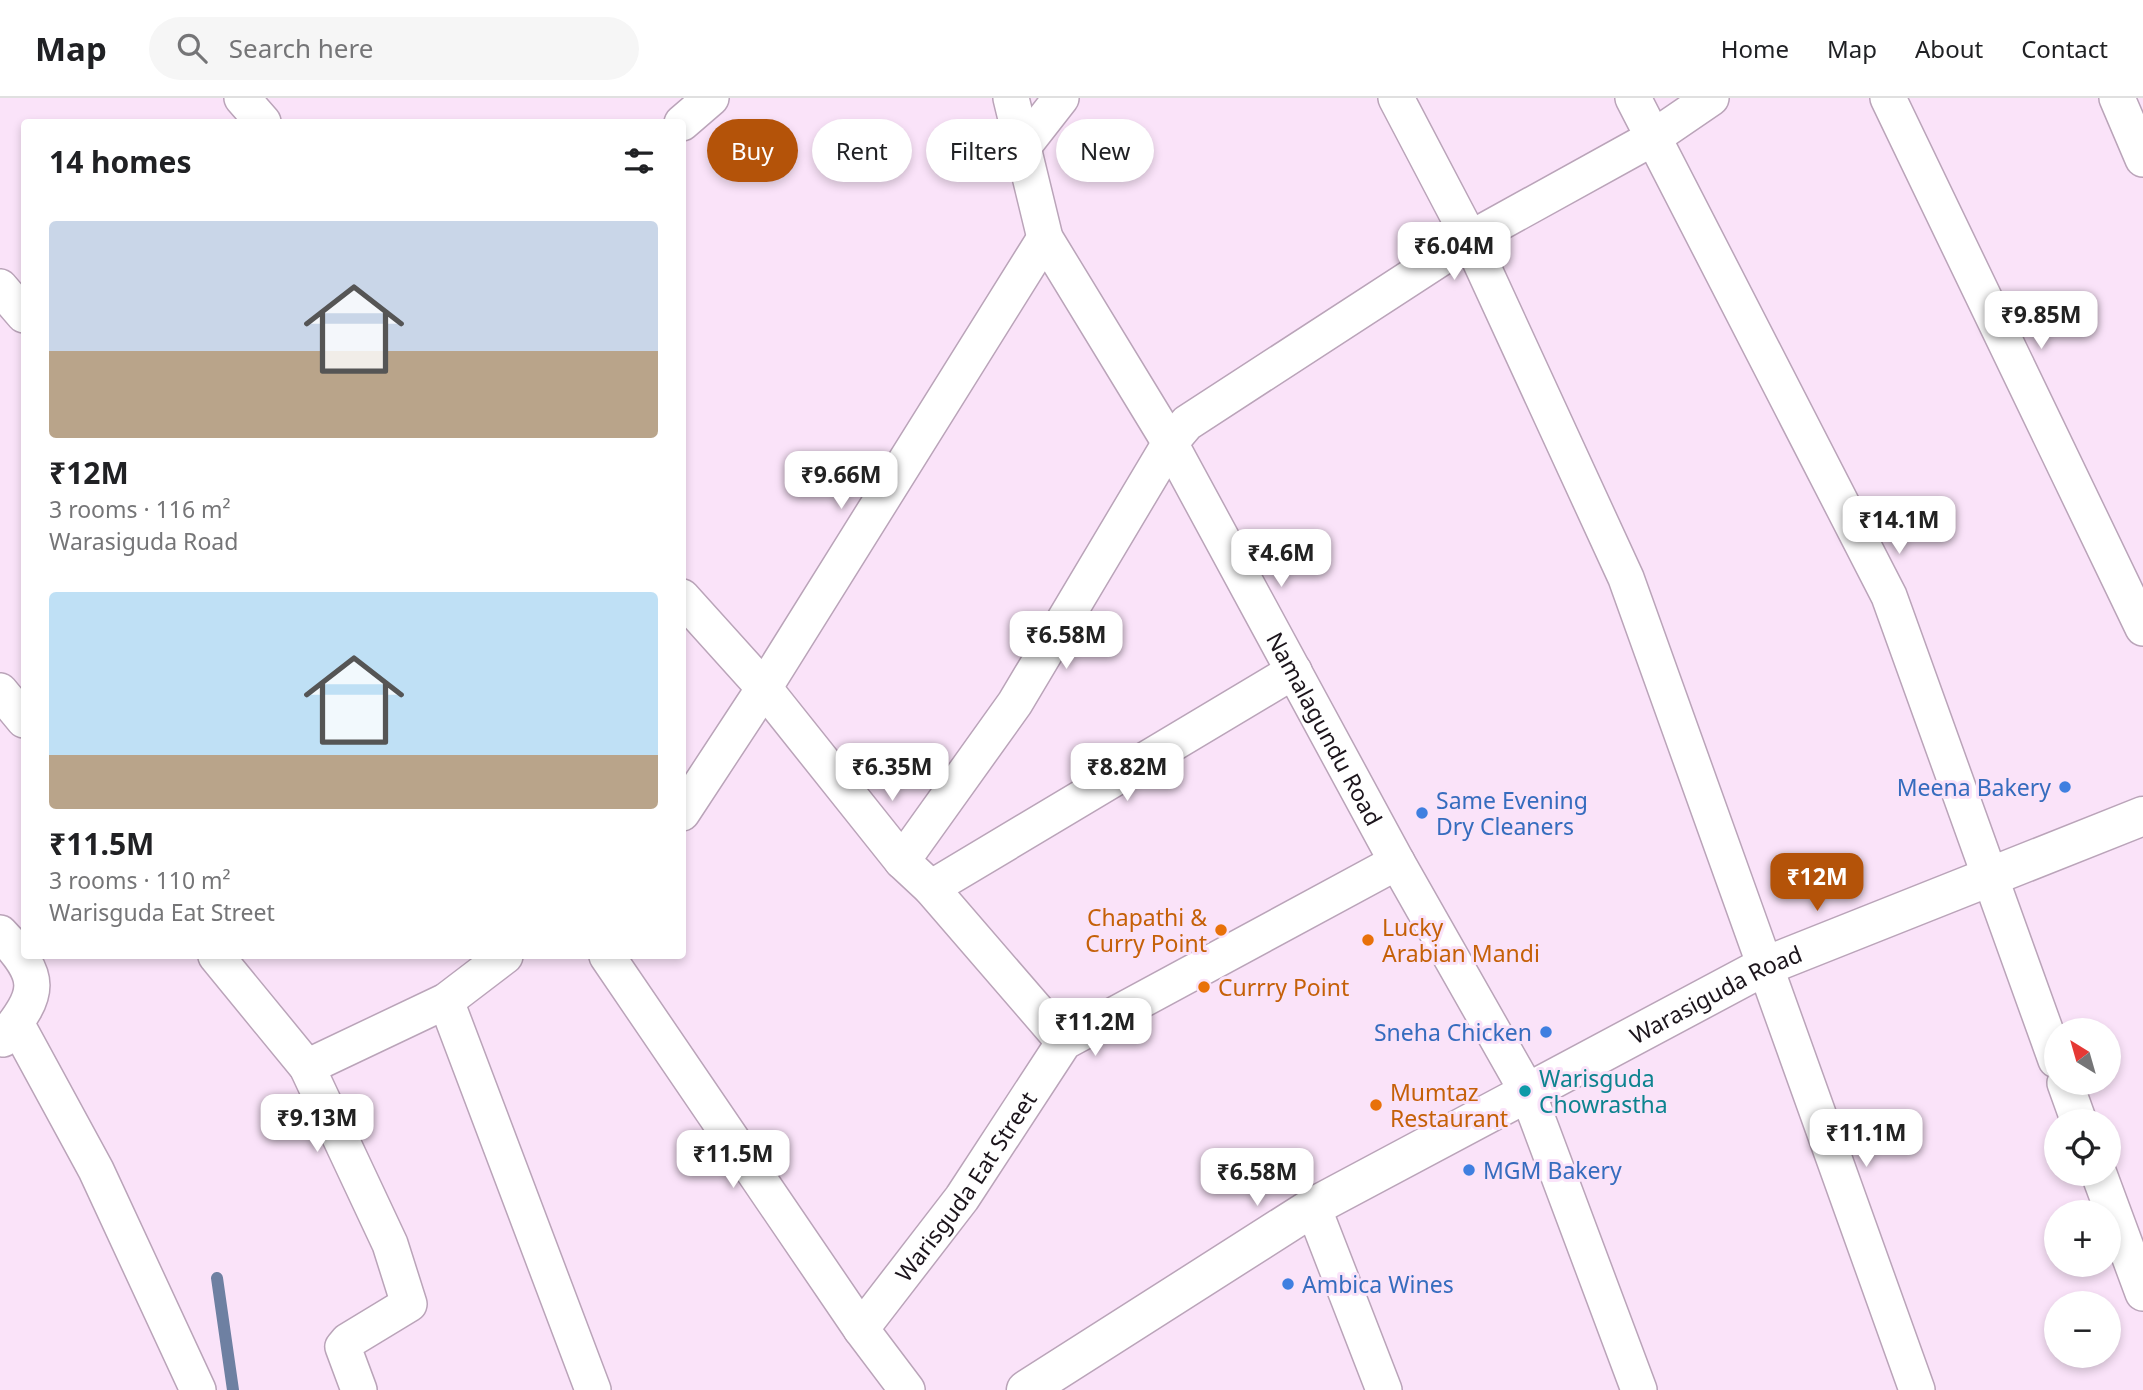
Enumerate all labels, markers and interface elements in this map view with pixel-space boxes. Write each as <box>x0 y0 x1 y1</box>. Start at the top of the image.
search box <box>149 17 639 80</box>
text: Map <box>35 26 107 71</box>
icon: search <box>173 29 211 67</box>
text: Search here <box>229 30 373 66</box>
text: Home <box>1721 32 1789 65</box>
text: Map <box>1827 32 1877 65</box>
text: About <box>1915 32 1983 65</box>
text: Contact <box>2021 32 2108 65</box>
chip: Buy <box>707 119 798 182</box>
chip: Rent <box>812 119 912 182</box>
chip: Filters <box>926 119 1042 182</box>
chip: New <box>1056 119 1154 182</box>
text: 14 homes <box>49 141 192 182</box>
icon: filters <box>620 142 658 180</box>
pin: ₹6.04M <box>1397 222 1511 282</box>
text: ₹6.04M <box>1414 229 1494 261</box>
icon: home <box>291 266 417 392</box>
pin: ₹9.85M <box>1984 292 2098 351</box>
text: ₹9.85M <box>2001 298 2081 330</box>
text: ₹12M <box>49 452 129 493</box>
pin: ₹9.66M <box>784 452 898 511</box>
text: ₹9.66M <box>801 458 881 490</box>
text: 3 rooms · 116 m² <box>49 493 231 525</box>
pin: ₹14.1M <box>1842 496 1956 556</box>
text: ₹14.1M <box>1859 503 1939 535</box>
text: Warasiguda Road <box>49 525 238 557</box>
pin: ₹4.6M <box>1232 530 1330 589</box>
text: ₹4.6M <box>1247 536 1315 568</box>
pin: ₹6.58M <box>1009 612 1123 671</box>
text: ₹6.58M <box>1026 618 1106 650</box>
street label: Namalagundu Road <box>1259 626 1390 831</box>
icon: home <box>291 637 417 763</box>
pin: ₹6.35M <box>835 744 949 803</box>
pin: ₹8.82M <box>1070 744 1184 803</box>
text: ₹6.35M <box>852 750 932 782</box>
text: ₹8.82M <box>1087 750 1167 782</box>
place label: Meena Bakery <box>1897 771 2051 803</box>
marker: Meena Bakery <box>2057 779 2073 795</box>
place label: Same Evening Dry Cleaners <box>1436 784 1588 842</box>
marker: Same Evening Dry Cleaners <box>1414 805 1430 821</box>
text: ₹11.5M <box>49 823 154 864</box>
pin: ₹12M <box>1776 854 1858 913</box>
text: ₹12M <box>1786 860 1848 892</box>
text: 3 rooms · 110 m² <box>49 864 231 896</box>
text: Warisguda Eat Street <box>49 896 275 928</box>
place label: Chapathi & Curry Point <box>1085 901 1207 959</box>
place label: Lucky Arabian Mandi <box>1382 911 1540 969</box>
marker: Chapathi & Curry Point <box>1213 922 1229 938</box>
marker: Lucky Arabian Mandi <box>1360 932 1376 948</box>
street label: Warasiguda Road <box>1624 937 1806 1051</box>
place label: Currry Point <box>1218 971 1349 1003</box>
marker: Currry Point <box>1196 979 1212 995</box>
pin: ₹11.2M <box>1038 998 1152 1058</box>
text: ₹11.2M <box>1055 1005 1135 1037</box>
place label: Sneha Chicken <box>1374 1016 1532 1048</box>
north arrow <box>2044 1018 2121 1096</box>
map controls <box>2044 1018 2121 1368</box>
marker: Sneha Chicken <box>1538 1024 1554 1040</box>
place label: Warisguda Chowrastha <box>1539 1062 1668 1120</box>
place label: Mumtaz Restaurant <box>1390 1076 1508 1134</box>
marker: Warisguda Chowrastha <box>1517 1083 1533 1099</box>
street label: Warisguda Eat Street <box>887 1085 1044 1288</box>
pin: ₹9.13M <box>260 1094 374 1154</box>
marker: Mumtaz Restaurant <box>1368 1097 1384 1113</box>
text: ₹9.13M <box>277 1101 357 1133</box>
button: locate <box>2044 1109 2121 1186</box>
pin: ₹11.1M <box>1809 1110 1923 1169</box>
text: ₹11.1M <box>1826 1116 1906 1148</box>
pin: ₹11.5M <box>676 1130 790 1190</box>
text: ₹11.5M <box>693 1137 773 1169</box>
pin: ₹6.58M <box>1200 1148 1314 1208</box>
place label: MGM Bakery <box>1483 1154 1622 1186</box>
text: ₹6.58M <box>1217 1155 1297 1187</box>
marker: MGM Bakery <box>1461 1162 1477 1178</box>
button: + <box>2044 1200 2121 1277</box>
place label: Ambica Wines <box>1302 1268 1454 1300</box>
marker: Ambica Wines <box>1280 1276 1296 1292</box>
button: − <box>2044 1291 2121 1368</box>

